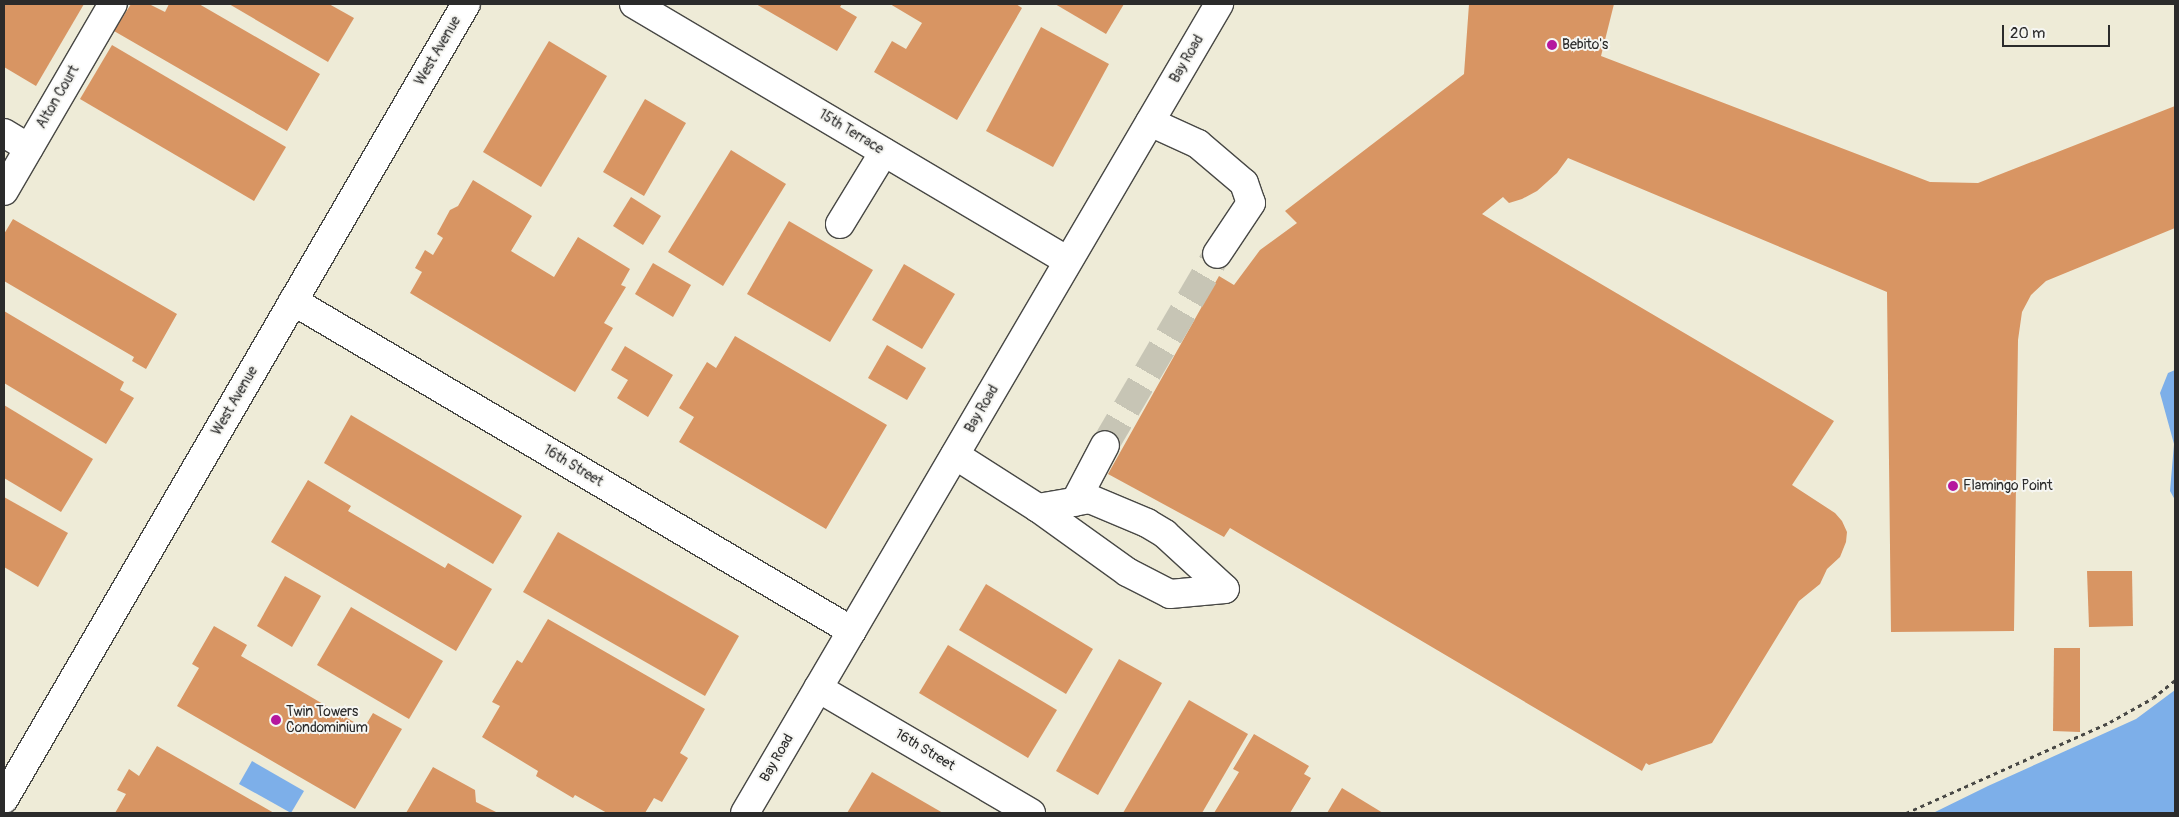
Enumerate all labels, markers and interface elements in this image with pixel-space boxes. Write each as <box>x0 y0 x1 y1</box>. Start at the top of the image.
street label: West Avenue <box>412 14 464 88</box>
scale bar <box>2004 15 2112 47</box>
text: 20 m <box>2010 24 2045 43</box>
street label: Bay Road <box>1167 32 1207 86</box>
place label: Bebito's <box>1562 37 1608 53</box>
marker: Bebito's <box>1546 39 1558 51</box>
street label: Alton Court <box>33 62 83 132</box>
street label: 15th Terrace <box>816 106 886 158</box>
street label: West Avenue <box>209 364 261 438</box>
street label: Bay Road <box>962 382 1002 436</box>
street label: 16th Street <box>540 442 606 490</box>
place label: Flamingo Point <box>1963 478 2053 494</box>
marker: Flamingo Point <box>1947 480 1959 492</box>
place label: Twin Towers Condominium <box>286 704 368 736</box>
marker: Twin Towers Condominium <box>270 714 282 726</box>
street label: 16th Street <box>892 726 958 774</box>
street label: Bay Road <box>757 731 797 785</box>

